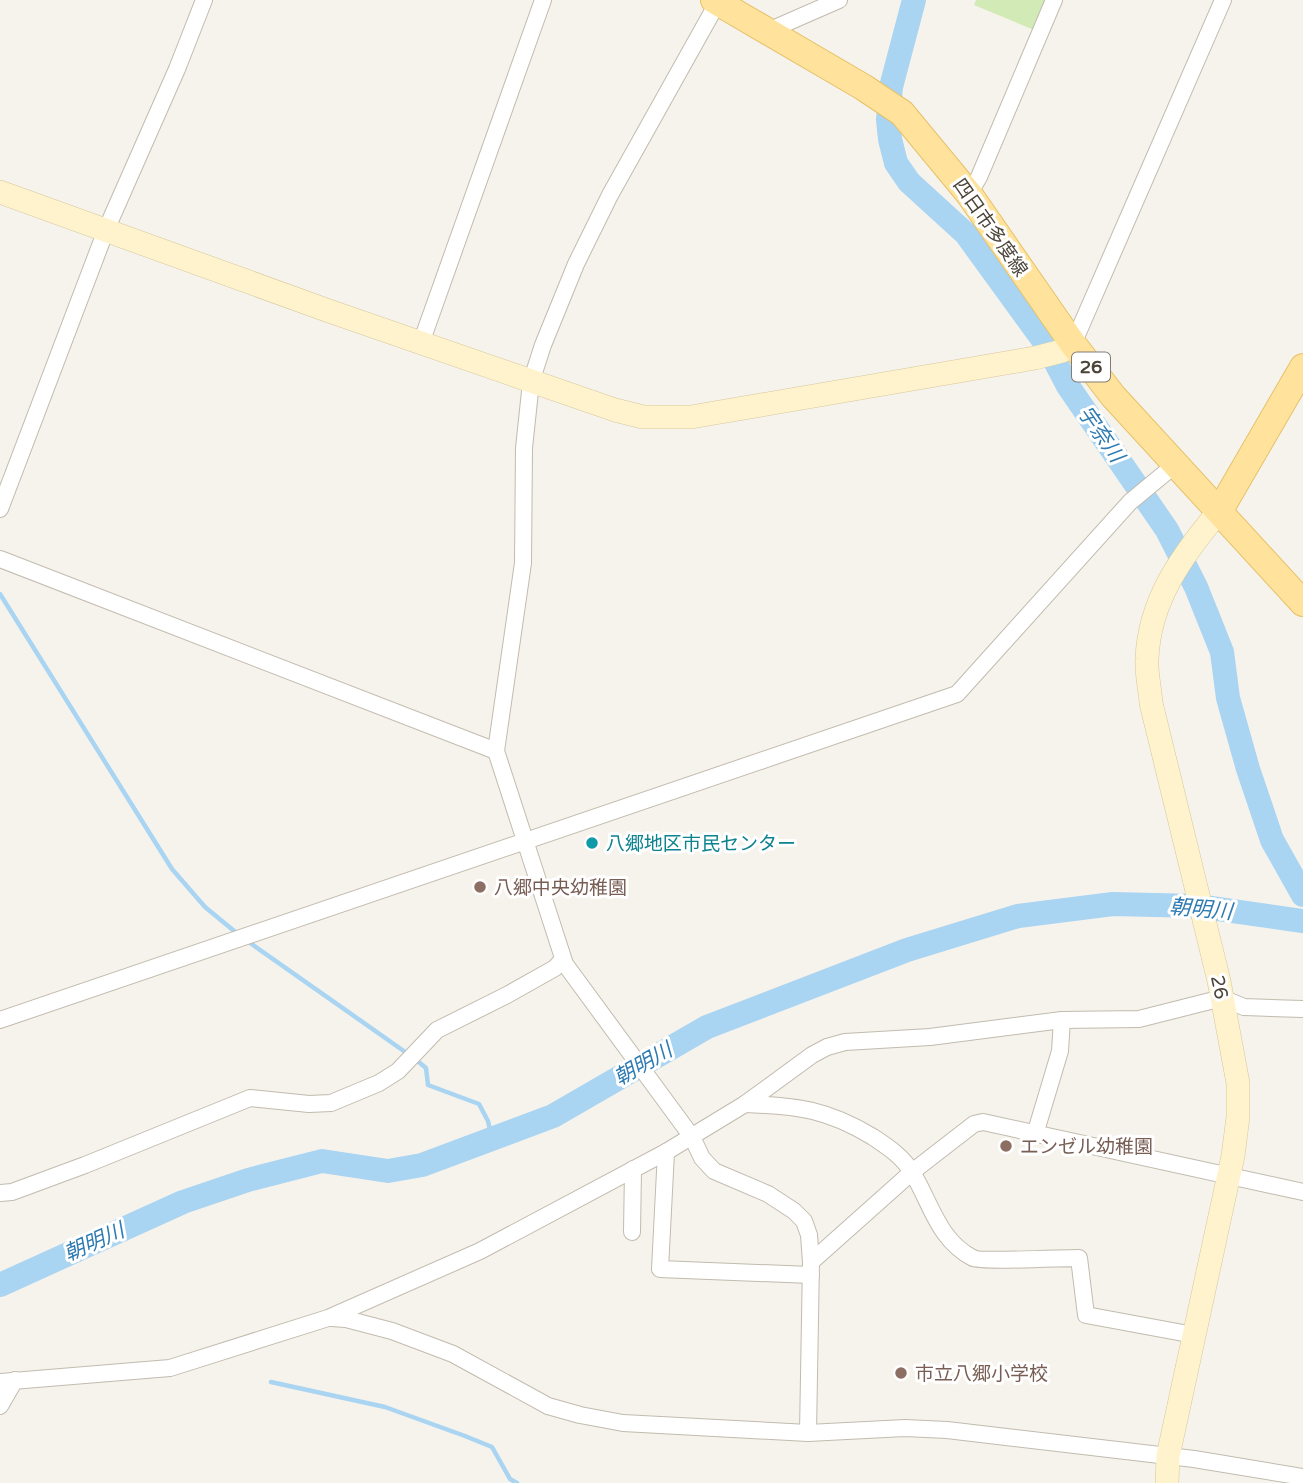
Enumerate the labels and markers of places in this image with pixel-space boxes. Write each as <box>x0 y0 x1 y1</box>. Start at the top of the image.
place label: 八郷地区市民センター <box>606 833 796 855</box>
marker: 八郷地区市民センター <box>584 835 600 851</box>
place label: 八郷中央幼稚園 <box>494 877 627 899</box>
marker: 八郷中央幼稚園 <box>472 879 488 895</box>
place label: エンゼル幼稚園 <box>1020 1136 1153 1158</box>
marker: エンゼル幼稚園 <box>998 1138 1014 1154</box>
place label: 市立八郷小学校 <box>915 1363 1048 1385</box>
marker: 市立八郷小学校 <box>893 1365 909 1381</box>

